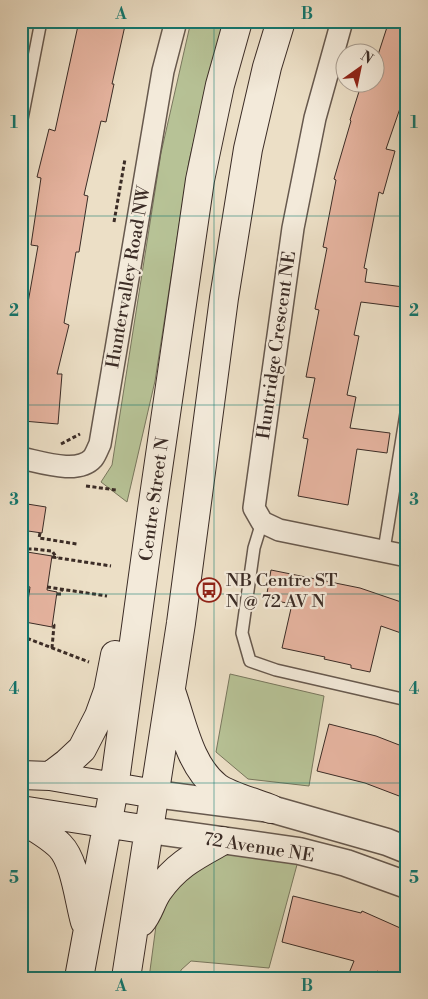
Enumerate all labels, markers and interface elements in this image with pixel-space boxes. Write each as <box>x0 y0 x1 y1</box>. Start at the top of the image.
text: A <box>114 4 127 24</box>
text: B <box>301 4 313 24</box>
north arrow <box>336 42 386 92</box>
text: N <box>357 47 376 69</box>
text: 1 <box>10 113 18 133</box>
text: 1 <box>410 113 418 133</box>
street label: Huntervalley Road NW <box>101 184 156 370</box>
street label: Huntridge Crescent NE <box>252 250 301 441</box>
text: 2 <box>9 301 19 321</box>
text: 2 <box>409 301 419 321</box>
street label: Centre Street N <box>134 435 175 563</box>
text: 3 <box>9 490 19 510</box>
text: 3 <box>409 490 419 510</box>
place label: NB Centre ST N @ 72 AV N <box>226 569 338 613</box>
bus stop icon: NB Centre ST N @ 72 AV N <box>196 577 222 603</box>
text: 4 <box>9 679 20 699</box>
text: 4 <box>409 679 420 699</box>
street label: 72 Avenue NE <box>202 827 316 868</box>
text: 5 <box>9 868 19 888</box>
text: 5 <box>409 868 419 888</box>
text: A <box>114 976 127 996</box>
text: B <box>301 976 313 996</box>

